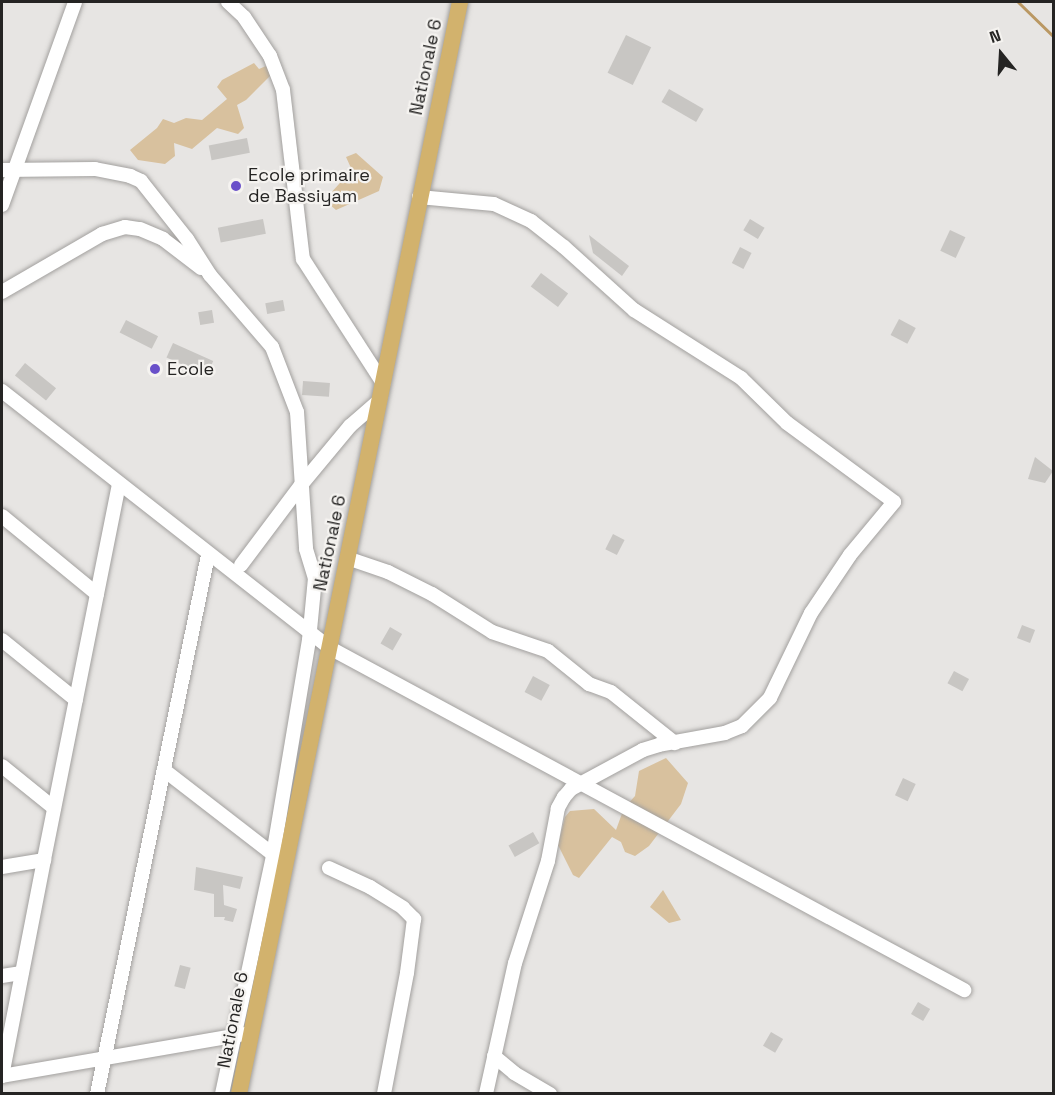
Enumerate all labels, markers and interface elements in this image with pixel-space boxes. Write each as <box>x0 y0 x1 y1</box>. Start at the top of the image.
street label: Nationale 6 <box>405 17 447 117</box>
north arrow <box>971 24 1031 84</box>
text: N <box>987 25 1004 48</box>
place label: Ecole primaire de Bassiyam <box>248 165 370 207</box>
marker: Ecole primaire de Bassiyam <box>229 179 243 193</box>
place label: Ecole <box>167 358 214 380</box>
marker: Ecole <box>148 362 162 376</box>
street label: Nationale 6 <box>309 493 351 593</box>
street label: Nationale 6 <box>213 970 253 1070</box>

